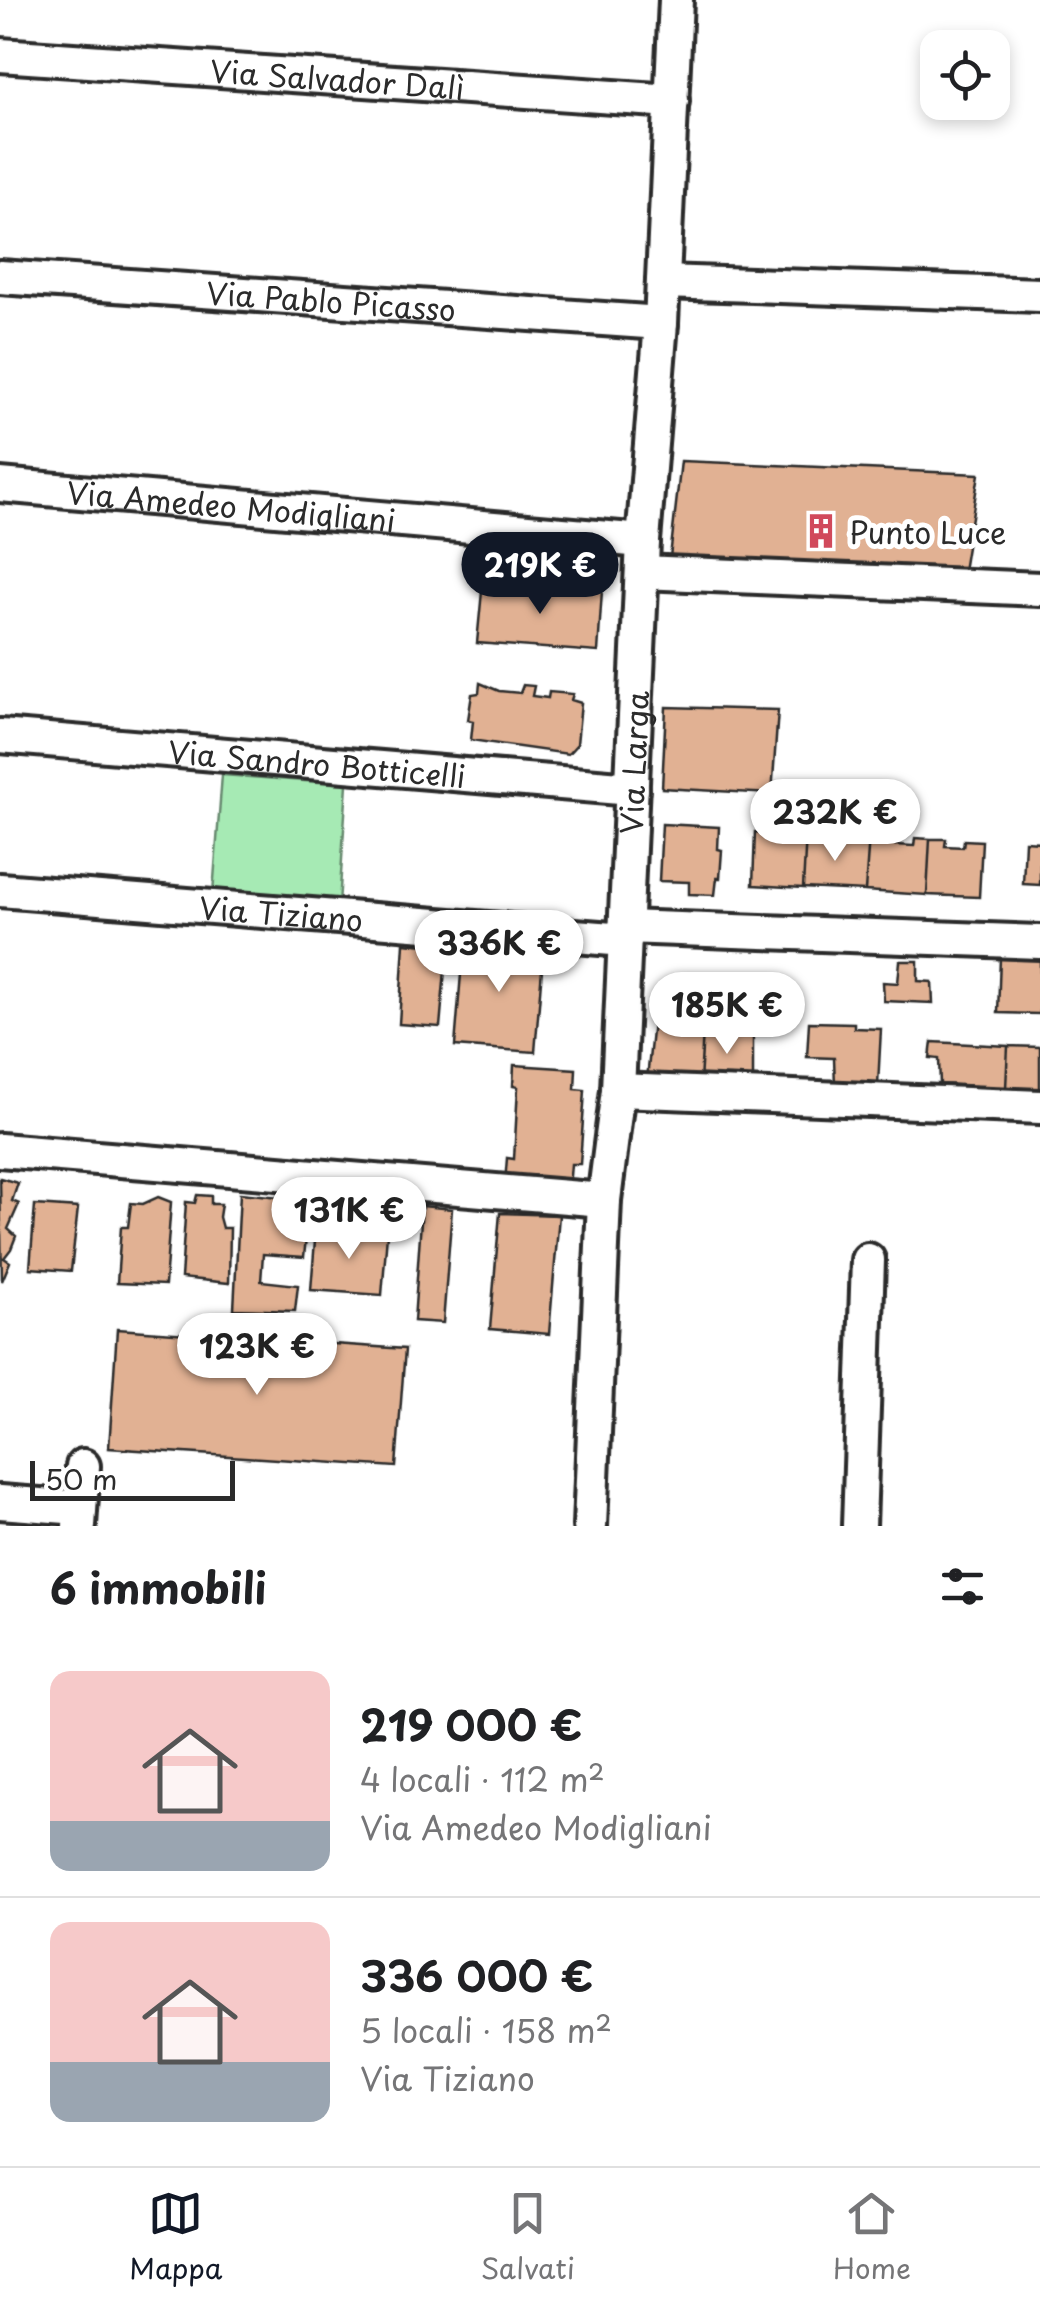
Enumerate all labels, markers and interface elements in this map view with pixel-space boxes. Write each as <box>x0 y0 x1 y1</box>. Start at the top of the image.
map controls <box>920 30 1010 120</box>
button: locate <box>920 30 1010 120</box>
street label: Via Salvador Dalì <box>209 47 466 109</box>
street label: Via Pablo Picasso <box>205 269 457 331</box>
street label: Via Amedeo Modigliani <box>65 468 397 542</box>
place label: Punto Luce <box>849 509 1006 554</box>
building icon: Punto Luce <box>802 512 840 550</box>
pin: 219K € <box>459 532 621 617</box>
text: 219K € <box>483 540 597 588</box>
street label: Via Larga <box>607 690 659 835</box>
street label: Via Sandro Botticelli <box>166 728 467 797</box>
pin: 232K € <box>754 779 916 864</box>
text: 232K € <box>772 787 898 835</box>
street label: Via Tiziano <box>198 884 365 941</box>
pin: 336K € <box>418 910 580 995</box>
text: 336K € <box>436 918 562 966</box>
pin: 185K € <box>646 972 808 1057</box>
text: 185K € <box>671 980 783 1028</box>
pin: 131K € <box>268 1177 430 1262</box>
text: 131K € <box>293 1185 405 1233</box>
pin: 123K € <box>176 1313 338 1398</box>
text: 123K € <box>199 1321 315 1369</box>
scale bar <box>30 1456 235 1500</box>
text: 50 m <box>45 1457 118 1500</box>
text: 6 immobili <box>50 1555 266 1618</box>
icon: filters <box>935 1559 990 1614</box>
text: 219 000 € <box>360 1692 582 1755</box>
icon: home <box>130 1711 250 1831</box>
text: 4 locali · 112 m² <box>360 1755 605 1803</box>
text: Via Amedeo Modigliani <box>360 1803 712 1851</box>
text: 336 000 € <box>360 1943 593 2006</box>
icon: home <box>130 1962 250 2082</box>
text: 5 locali · 158 m² <box>360 2006 612 2054</box>
text: Via Tiziano <box>360 2054 535 2102</box>
tab: Mappa <box>129 2186 222 2289</box>
tab: Salvati <box>481 2186 575 2289</box>
tab: Home <box>833 2186 911 2289</box>

